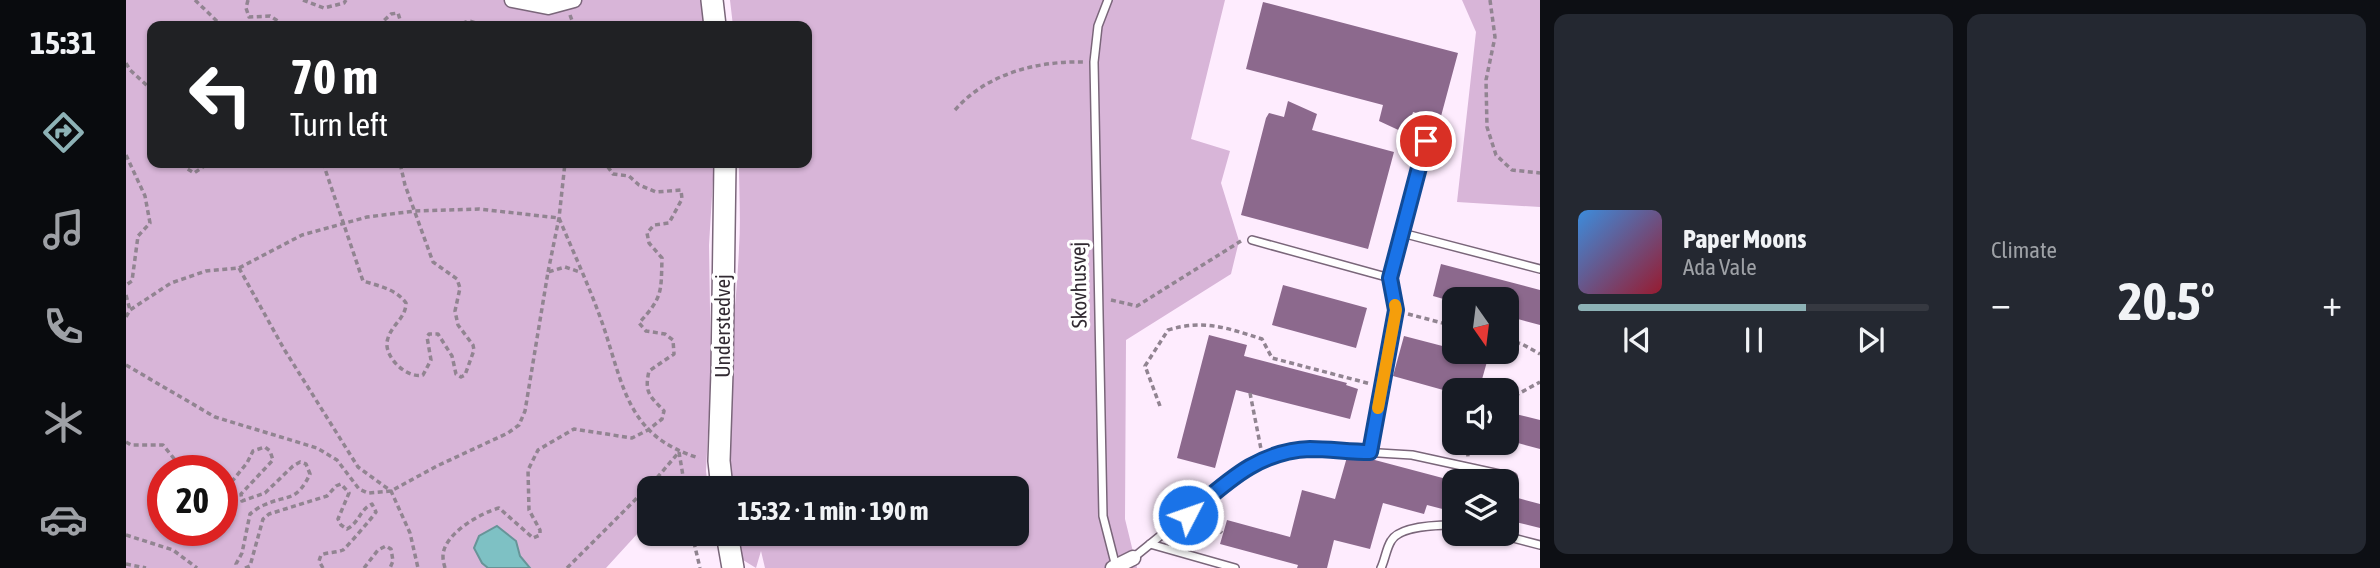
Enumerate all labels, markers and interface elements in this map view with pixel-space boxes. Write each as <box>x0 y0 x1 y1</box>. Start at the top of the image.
text: 15:31 <box>30 24 96 61</box>
text: 70 m <box>290 48 378 104</box>
icon: left <box>175 49 266 140</box>
text: Turn left <box>290 106 388 143</box>
icon: directions <box>39 108 88 157</box>
pin <box>1396 111 1456 171</box>
icon: arrive <box>1407 122 1445 160</box>
icon: music <box>39 205 88 254</box>
text: Paper Moons <box>1683 224 1806 254</box>
text: Climate <box>1991 237 2057 263</box>
street label: Skovhusvej <box>1065 242 1091 328</box>
text: Ada Vale <box>1683 254 1757 280</box>
text: 20.5° <box>2118 271 2215 331</box>
street label: Understedvej <box>710 274 734 378</box>
text: − <box>1991 281 2011 324</box>
text: + <box>2322 281 2342 324</box>
north arrow <box>1442 287 1519 364</box>
map controls <box>1442 287 1519 546</box>
icon: phone <box>39 302 88 351</box>
icon: previous <box>1618 321 1656 359</box>
icon: pause <box>1735 321 1773 359</box>
icon: next <box>1852 321 1890 359</box>
button: sound <box>1442 378 1519 455</box>
icon: climate <box>39 398 88 447</box>
speed limit sign: 20 <box>147 455 238 546</box>
button: layers <box>1442 469 1519 546</box>
position arrow <box>1151 478 1225 552</box>
icon: car <box>39 495 88 544</box>
text: 15:32 · 1 min · 190 m <box>738 496 928 526</box>

